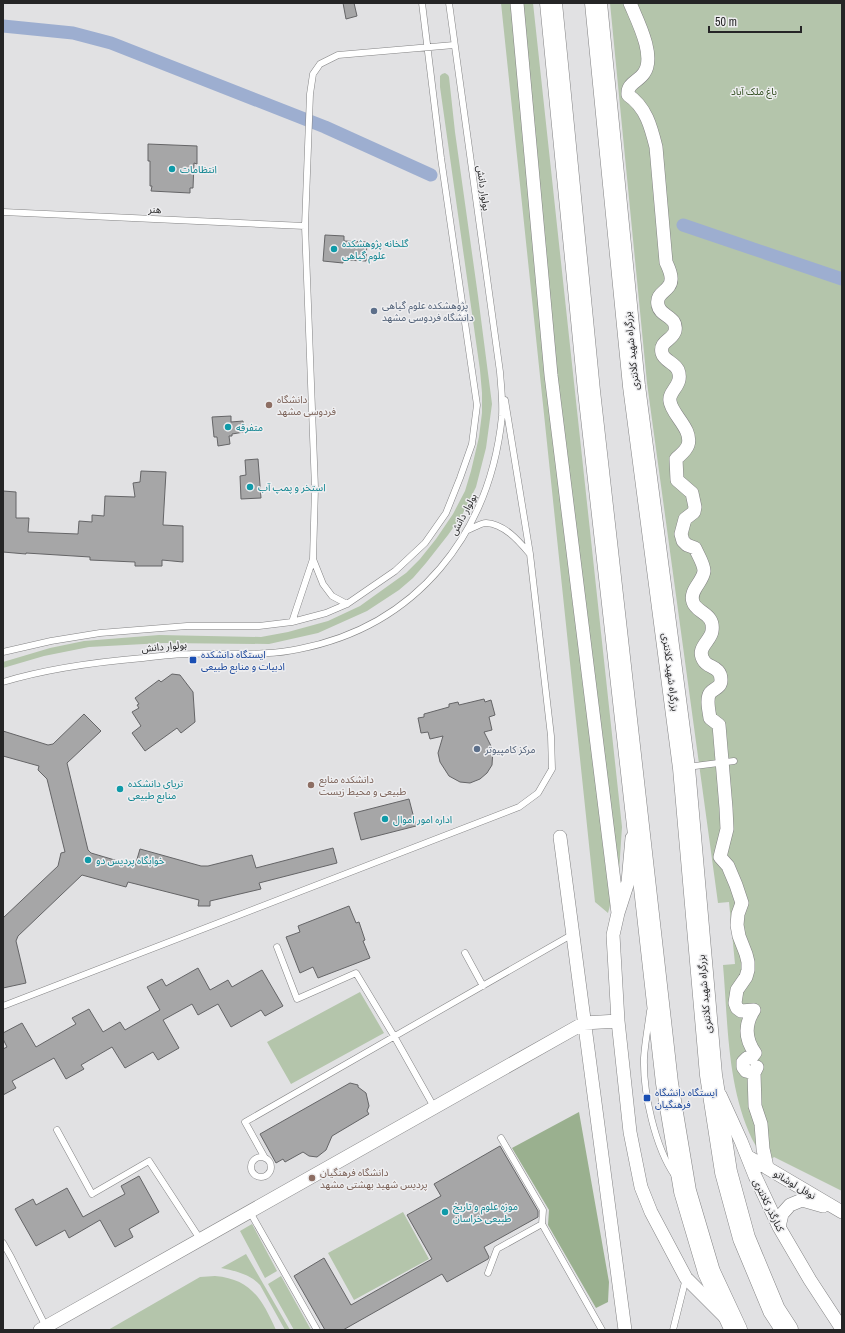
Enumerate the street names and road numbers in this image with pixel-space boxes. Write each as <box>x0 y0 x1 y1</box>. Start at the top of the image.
street label: بولوار دانش <box>474 165 493 212</box>
street label: هنر <box>147 203 162 216</box>
street label: بزرگراه شهید کلانتری <box>621 311 642 391</box>
street label: بولوار دانش <box>447 491 480 537</box>
street label: بزرگراه شهید کلانتری <box>659 632 682 712</box>
street label: بولوار دانش <box>141 638 188 655</box>
street label: بزرگراه شهید کلانتری <box>695 954 714 1034</box>
street label: نوفل لوشاتو <box>771 1167 819 1202</box>
street label: کنارگذر کلانتری <box>750 1177 787 1235</box>

